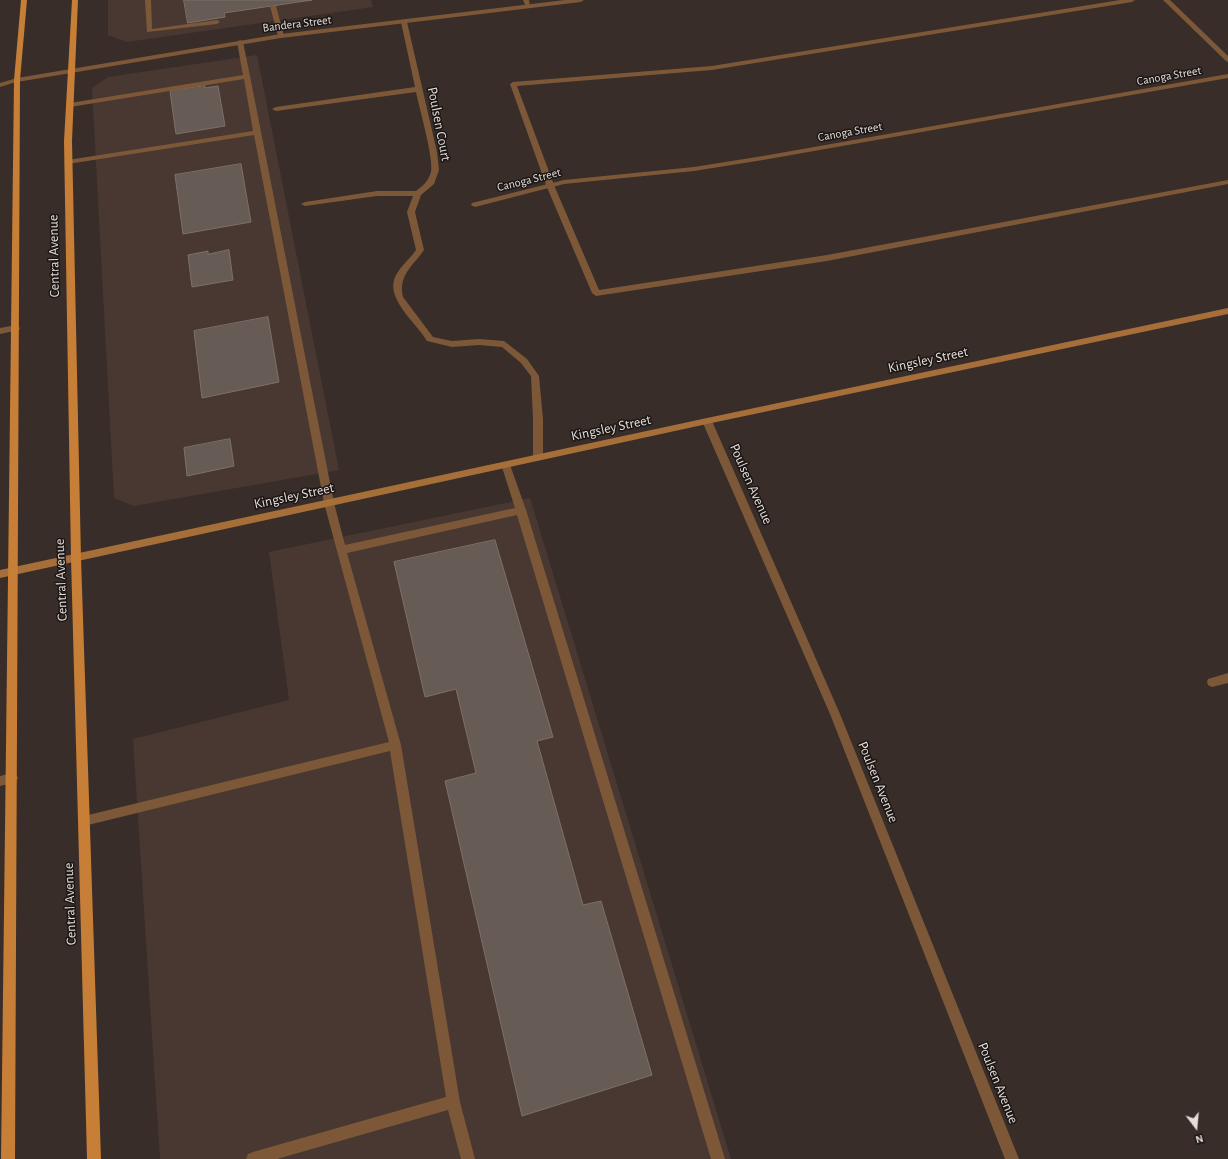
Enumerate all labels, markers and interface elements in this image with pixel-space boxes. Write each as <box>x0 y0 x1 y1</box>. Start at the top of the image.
street label: Bandera Street <box>262 13 332 35</box>
street label: Canoga Street <box>1136 63 1202 89</box>
street label: Poulsen Court <box>424 85 454 163</box>
street label: Canoga Street <box>817 119 883 145</box>
street label: Canoga Street <box>496 165 562 195</box>
street label: Central Avenue <box>45 215 63 297</box>
street label: Kingsley Street <box>886 343 970 377</box>
street label: Kingsley Street <box>569 411 653 445</box>
street label: Poulsen Avenue <box>726 441 776 527</box>
street label: Kingsley Street <box>252 479 336 513</box>
street label: Central Avenue <box>51 538 71 622</box>
street label: Poulsen Avenue <box>854 739 902 825</box>
street label: Central Avenue <box>60 862 80 946</box>
street label: Poulsen Avenue <box>974 1040 1022 1126</box>
north arrow <box>1176 1107 1216 1147</box>
text: N <box>1194 1133 1205 1145</box>

